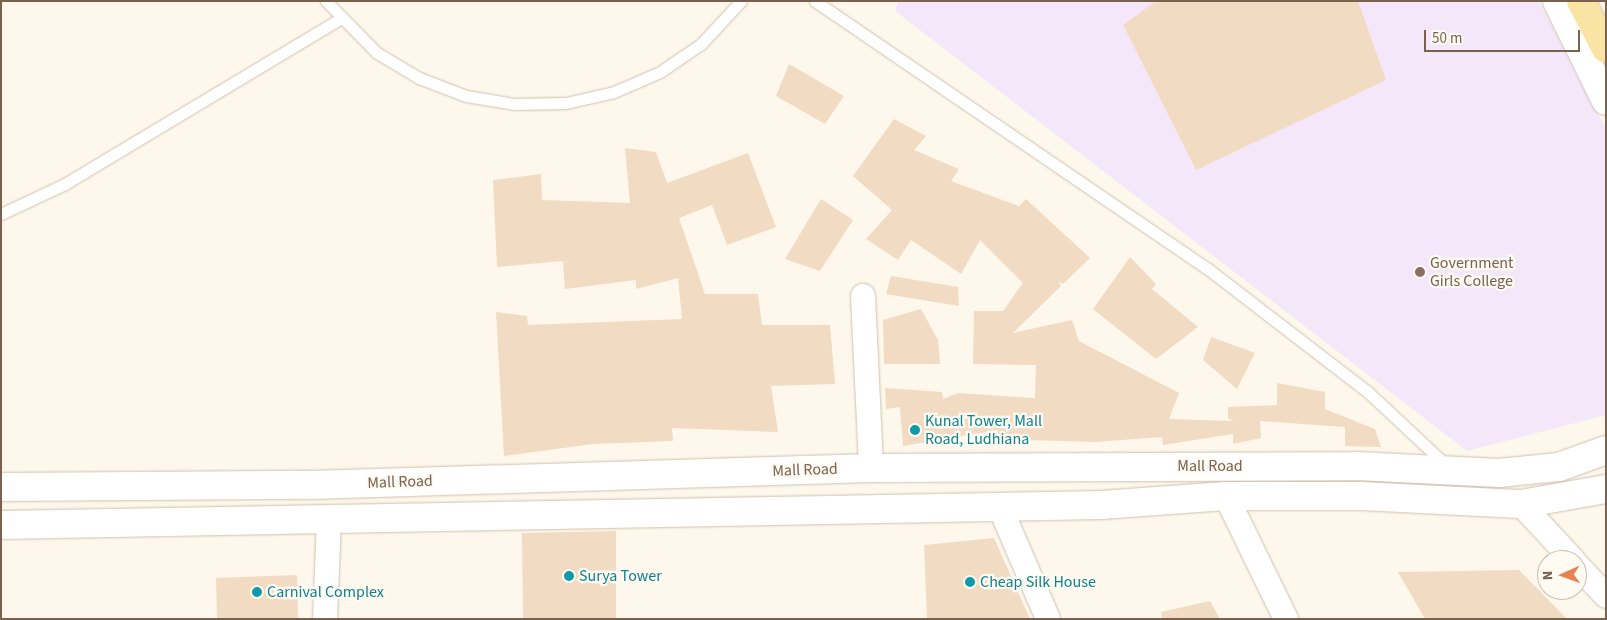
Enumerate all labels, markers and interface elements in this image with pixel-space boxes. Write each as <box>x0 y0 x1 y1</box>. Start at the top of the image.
scale bar <box>1427 20 1583 52</box>
text: 50 m <box>1432 28 1462 49</box>
place label: Government Girls College <box>1430 253 1513 291</box>
marker: Government Girls College <box>1414 266 1426 278</box>
place label: Kunal Tower, Mall Road, Ludhiana <box>925 411 1042 449</box>
marker: Kunal Tower, Mall Road, Ludhiana <box>909 424 921 436</box>
street label: Mall Road <box>1177 456 1243 476</box>
street label: Mall Road <box>772 459 838 481</box>
street label: Mall Road <box>367 471 433 493</box>
north arrow <box>1537 550 1587 600</box>
place label: Surya Tower <box>579 566 662 586</box>
marker: Surya Tower <box>563 570 575 582</box>
text: N <box>1538 570 1558 580</box>
place label: Cheap Silk House <box>980 572 1096 592</box>
marker: Cheap Silk House <box>964 576 976 588</box>
place label: Carnival Complex <box>267 582 384 602</box>
marker: Carnival Complex <box>251 586 263 598</box>

